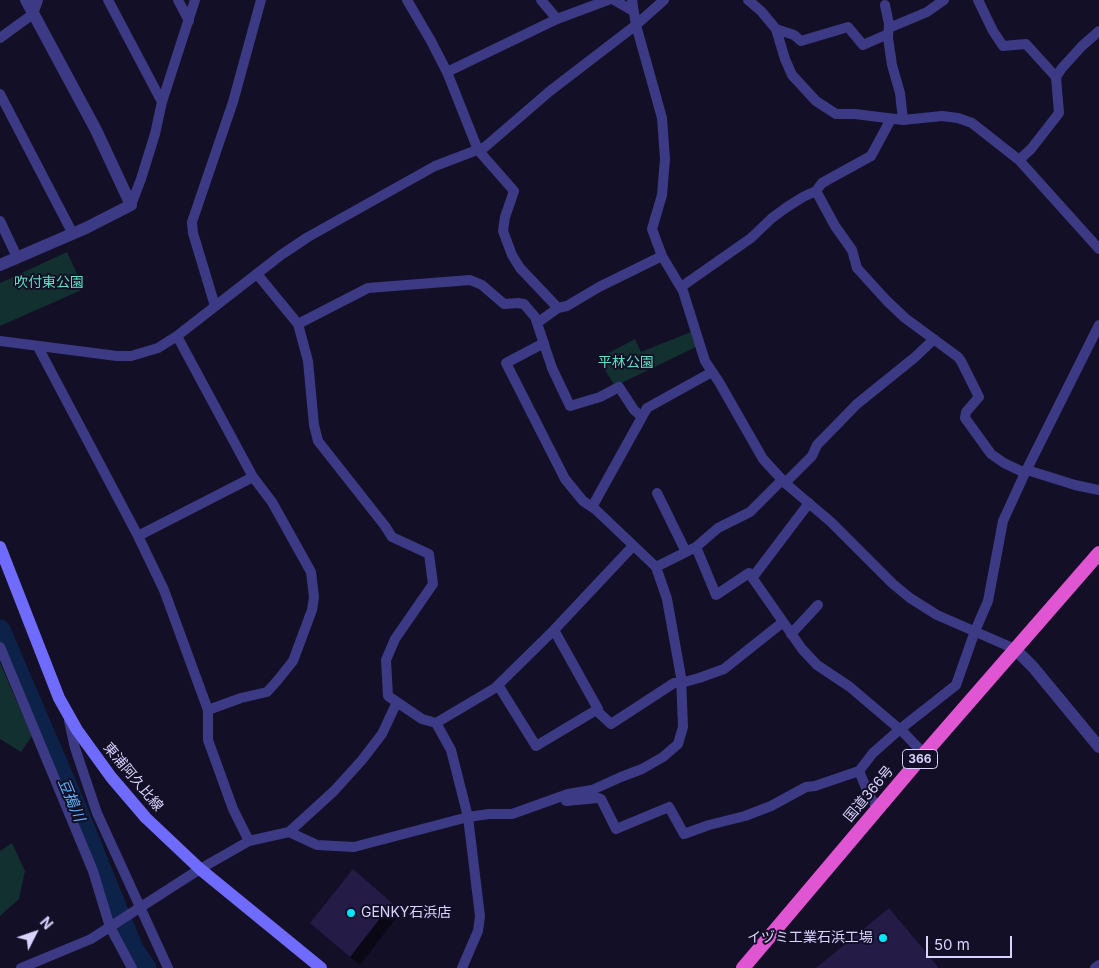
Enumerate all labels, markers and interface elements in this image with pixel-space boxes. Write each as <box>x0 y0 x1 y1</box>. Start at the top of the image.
park label: 吹付東公園 <box>14 275 84 291</box>
park label: 平林公園 <box>598 355 654 371</box>
street label: 東浦阿久比線 <box>100 739 166 815</box>
road number: 366 <box>902 750 938 769</box>
street label: 国道366号 <box>841 763 897 825</box>
water label: 豆搗川 <box>54 776 88 824</box>
place label: GENKY石浜店 <box>361 905 451 921</box>
marker: GENKY石浜店 <box>345 907 357 919</box>
north arrow <box>10 908 60 958</box>
text: N <box>37 913 57 932</box>
scale bar <box>929 926 1015 958</box>
place label: イヅミ工業石浜工場 <box>747 930 873 946</box>
marker: イヅミ工業石浜工場 <box>877 932 889 944</box>
text: 50 m <box>934 935 970 954</box>

